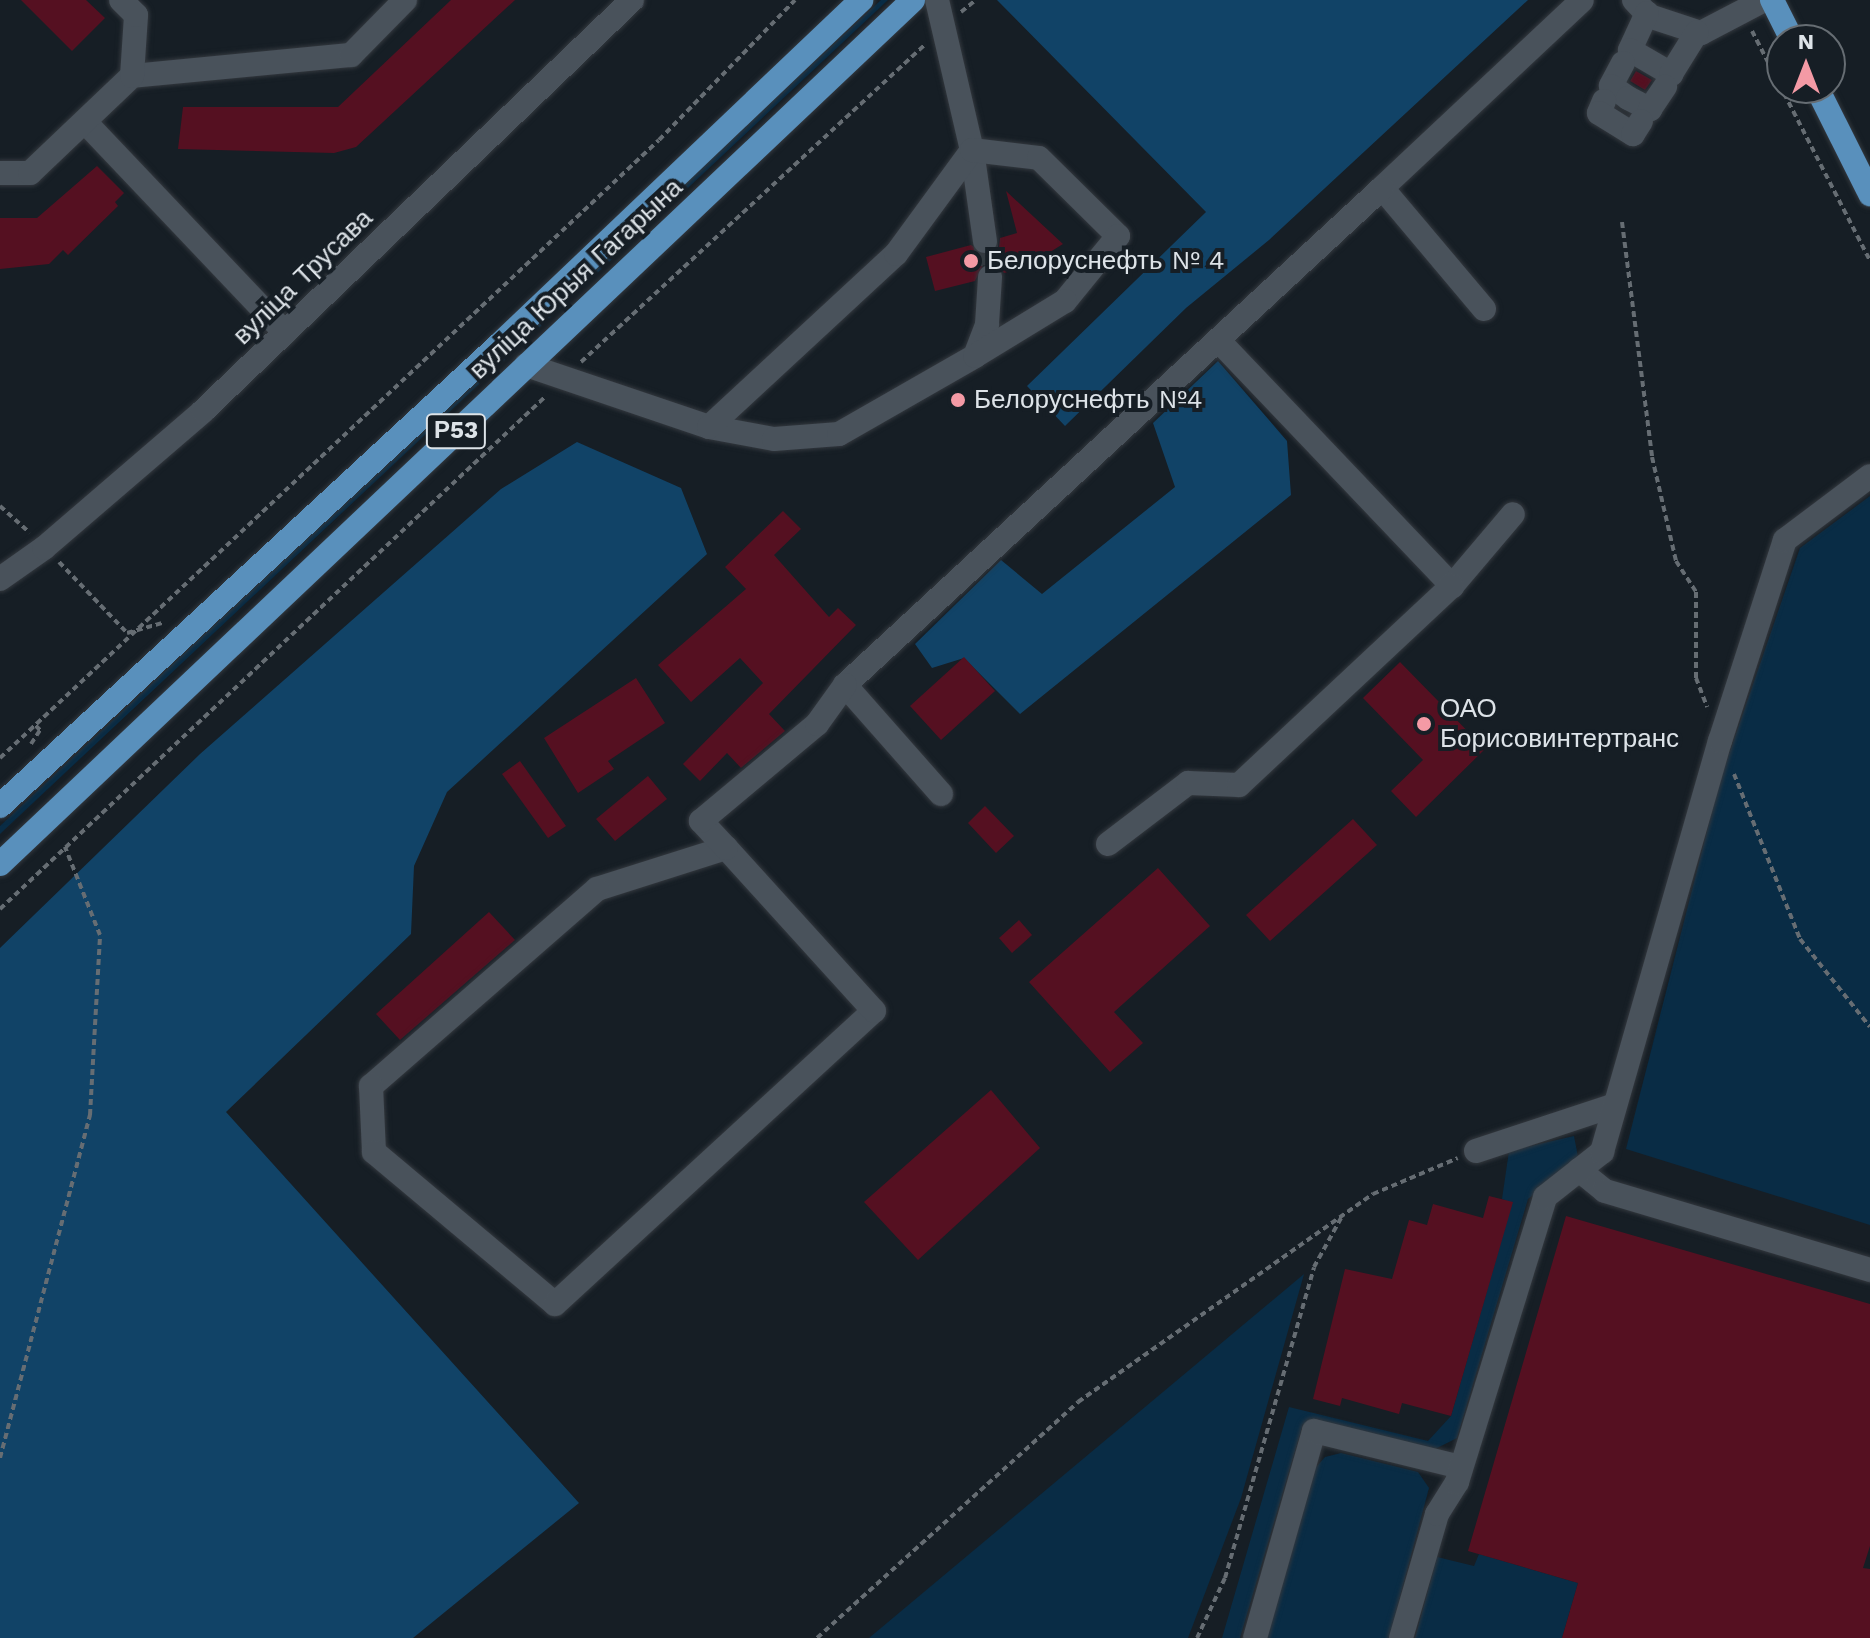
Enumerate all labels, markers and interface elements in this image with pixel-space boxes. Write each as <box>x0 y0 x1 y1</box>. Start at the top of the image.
north arrow <box>1766 24 1846 104</box>
text: N <box>1798 29 1814 54</box>
street label: вуліца Юрыя Гагарына <box>463 172 689 386</box>
street label: вуліца Трусава <box>227 203 379 351</box>
place label: Белоруснефть № 4 <box>987 245 1225 277</box>
marker: Белоруснефть № 4 <box>962 252 980 270</box>
place label: Белоруснефть №4 <box>974 384 1203 416</box>
marker: Белоруснефть №4 <box>949 391 967 409</box>
road number: Р53 <box>424 411 488 451</box>
place label: ОАО Борисовинтертранс <box>1440 693 1679 754</box>
marker: ОАО Борисовинтертранс <box>1415 715 1433 733</box>

